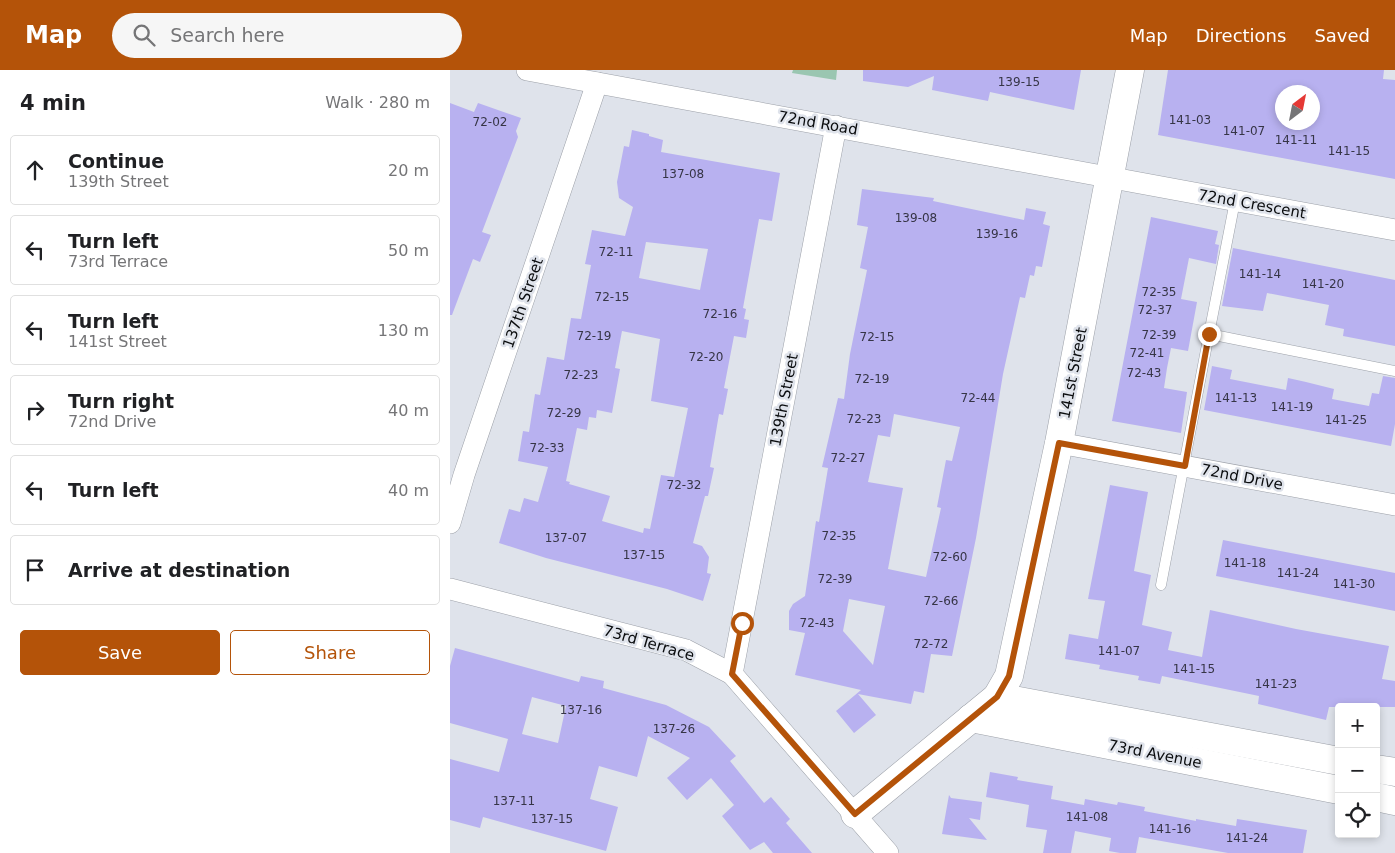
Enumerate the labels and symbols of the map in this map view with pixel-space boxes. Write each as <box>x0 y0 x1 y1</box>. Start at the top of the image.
house number: 139-15 <box>998 75 1040 89</box>
north arrow <box>1275 85 1320 130</box>
street label: 72nd Road <box>777 107 859 139</box>
house number: 141-03 <box>1169 113 1211 127</box>
house number: 72-02 <box>473 115 507 129</box>
house number: 141-07 <box>1223 124 1265 138</box>
house number: 141-11 <box>1275 133 1317 147</box>
house number: 141-15 <box>1328 144 1370 158</box>
house number: 137-08 <box>662 167 704 181</box>
street label: 72nd Crescent <box>1197 186 1307 222</box>
house number: 139-08 <box>895 211 937 225</box>
house number: 139-16 <box>976 227 1018 241</box>
house number: 72-11 <box>599 245 633 259</box>
street label: 137th Street <box>499 255 547 351</box>
house number: 141-14 <box>1239 267 1281 281</box>
house number: 141-20 <box>1302 277 1344 291</box>
house number: 72-35 <box>1142 285 1176 299</box>
house number: 72-15 <box>595 290 629 304</box>
house number: 72-37 <box>1138 303 1172 317</box>
house number: 72-16 <box>703 307 737 321</box>
route end <box>1198 323 1221 346</box>
street label: 141st Street <box>1055 326 1091 420</box>
house number: 72-39 <box>1142 328 1176 342</box>
house number: 72-19 <box>577 329 611 343</box>
house number: 72-15 <box>860 330 894 344</box>
house number: 72-41 <box>1130 346 1164 360</box>
house number: 72-20 <box>689 350 723 364</box>
street label: 139th Street <box>766 352 802 448</box>
house number: 72-43 <box>1127 366 1161 380</box>
house number: 72-23 <box>564 368 598 382</box>
house number: 72-19 <box>855 372 889 386</box>
house number: 72-44 <box>961 391 995 405</box>
house number: 141-13 <box>1215 391 1257 405</box>
house number: 141-19 <box>1271 400 1313 414</box>
house number: 72-29 <box>547 406 581 420</box>
house number: 72-23 <box>847 412 881 426</box>
house number: 141-25 <box>1325 413 1367 427</box>
house number: 72-33 <box>530 441 564 455</box>
house number: 72-27 <box>831 451 865 465</box>
street label: 72nd Drive <box>1200 460 1284 494</box>
house number: 72-32 <box>667 478 701 492</box>
house number: 72-35 <box>822 529 856 543</box>
house number: 137-07 <box>545 531 587 545</box>
house number: 137-15 <box>623 548 665 562</box>
house number: 72-60 <box>933 550 967 564</box>
house number: 141-18 <box>1224 556 1266 570</box>
house number: 141-24 <box>1277 566 1319 580</box>
house number: 72-39 <box>818 572 852 586</box>
house number: 141-30 <box>1333 577 1375 591</box>
house number: 72-66 <box>924 594 958 608</box>
route start <box>731 612 754 635</box>
house number: 72-43 <box>800 616 834 630</box>
street label: 73rd Terrace <box>601 621 697 665</box>
house number: 72-72 <box>914 637 948 651</box>
house number: 141-07 <box>1098 644 1140 658</box>
house number: 141-15 <box>1173 662 1215 676</box>
house number: 141-23 <box>1255 677 1297 691</box>
house number: 137-16 <box>560 703 602 717</box>
house number: 137-26 <box>653 722 695 736</box>
street label: 73rd Avenue <box>1107 736 1203 772</box>
house number: 137-11 <box>493 794 535 808</box>
house number: 141-08 <box>1066 810 1108 824</box>
house number: 137-15 <box>531 812 573 826</box>
house number: 141-16 <box>1149 822 1191 836</box>
house number: 141-24 <box>1226 831 1268 845</box>

